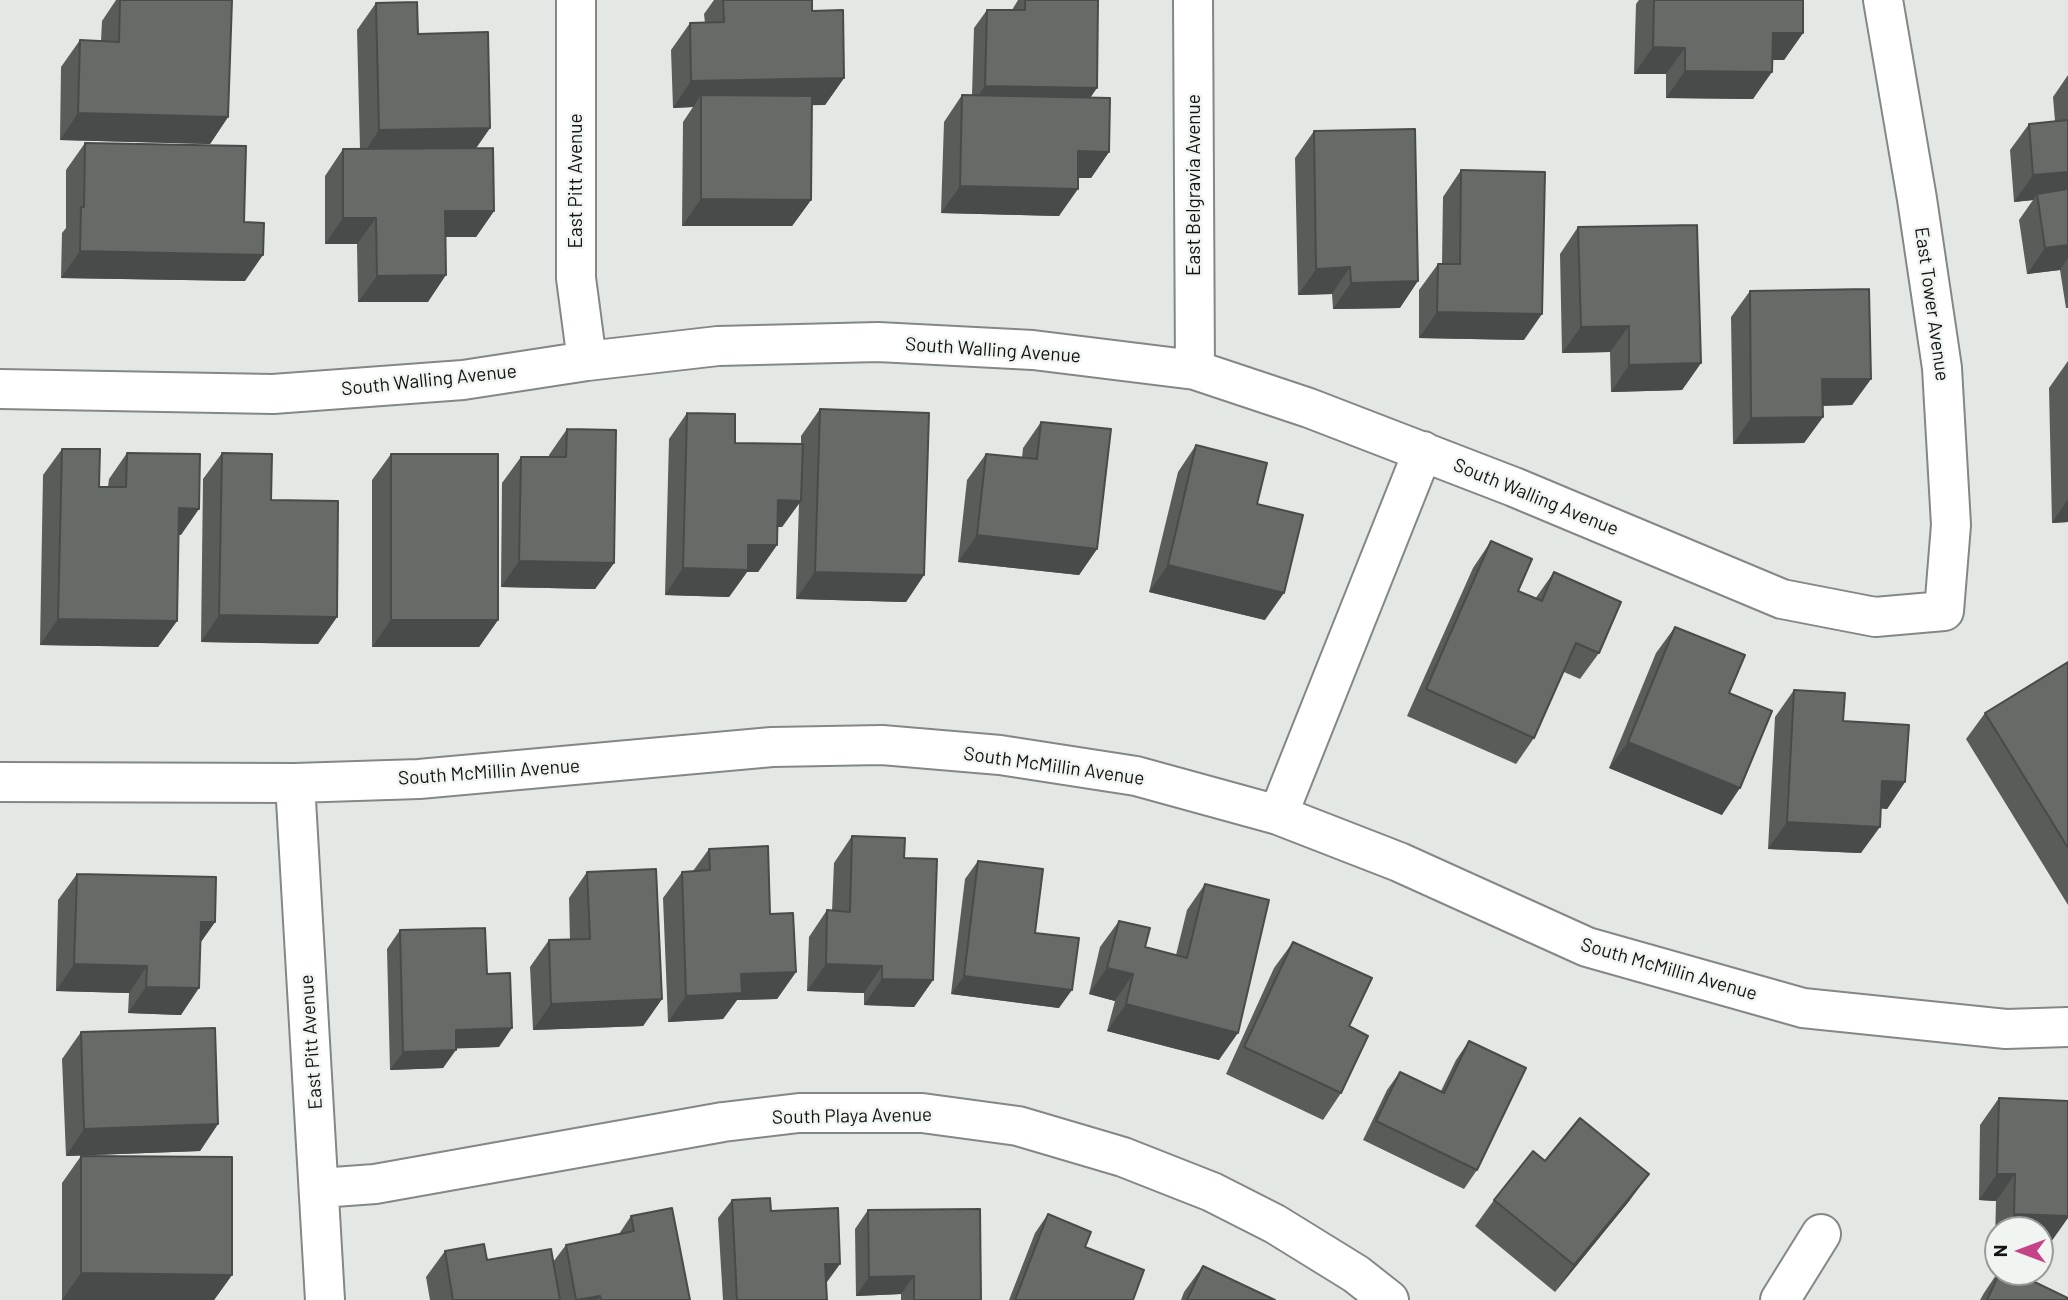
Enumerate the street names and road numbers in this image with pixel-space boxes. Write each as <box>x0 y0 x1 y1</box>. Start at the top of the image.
street label: East Belgravia Avenue <box>1183 94 1205 276</box>
street label: East Pitt Avenue <box>565 113 587 249</box>
street label: East Tower Avenue <box>1910 226 1954 382</box>
street label: South Walling Avenue <box>904 332 1082 368</box>
street label: South Walling Avenue <box>340 359 518 401</box>
street label: South Walling Avenue <box>1450 453 1622 541</box>
street label: South McMillin Avenue <box>962 742 1146 790</box>
street label: South McMillin Avenue <box>397 754 581 790</box>
street label: South McMillin Avenue <box>1578 933 1760 1005</box>
street label: East Pitt Avenue <box>295 974 327 1110</box>
street label: South Playa Avenue <box>772 1103 932 1129</box>

